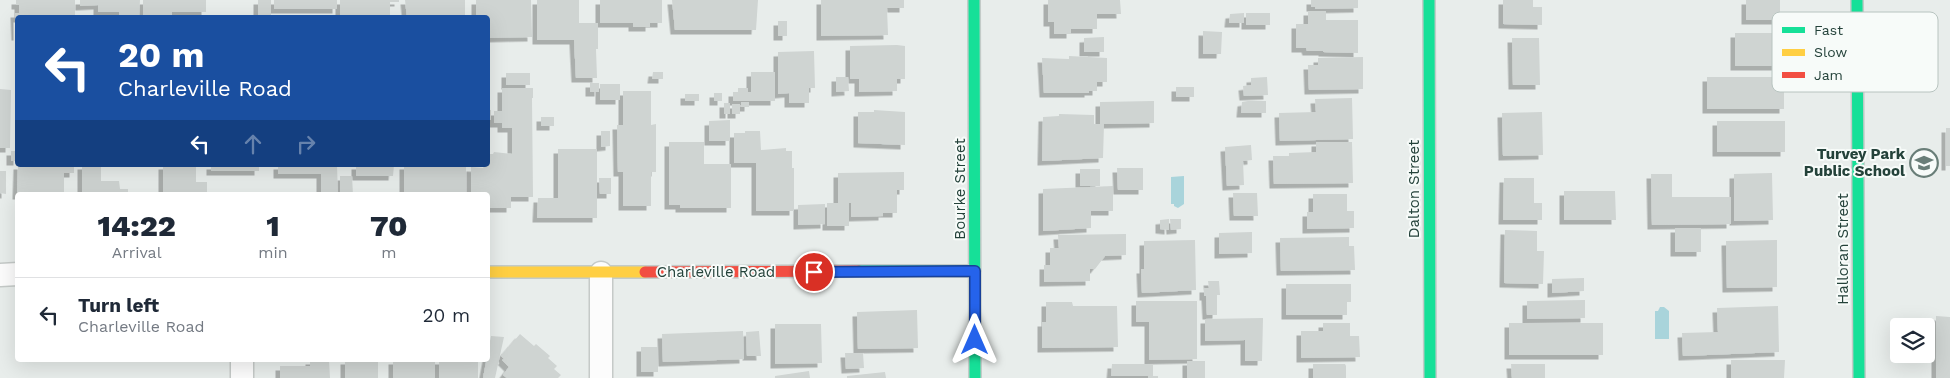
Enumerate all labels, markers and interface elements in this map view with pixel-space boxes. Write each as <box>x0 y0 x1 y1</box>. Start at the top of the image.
legend <box>1772 12 1938 92</box>
text: Fast <box>1814 22 1843 38</box>
text: 20 m <box>118 34 204 76</box>
icon: left <box>35 35 100 100</box>
text: Slow <box>1814 44 1847 60</box>
text: Jam <box>1814 67 1843 83</box>
text: Charleville Road <box>118 76 292 101</box>
icon: left <box>186 130 214 158</box>
icon: ahead <box>239 130 267 158</box>
icon: right <box>292 130 320 158</box>
street label: Bourke Street <box>951 138 969 240</box>
street label: Dalton Street <box>1405 139 1423 238</box>
place label: Turvey Park Public School <box>1804 145 1906 180</box>
school or university icon: Turvey Park Public School <box>1909 148 1939 178</box>
street label: Halloran Street <box>1834 193 1852 305</box>
text: 14:22 <box>97 208 176 243</box>
text: 1 <box>266 208 280 243</box>
text: 70 <box>370 208 408 243</box>
text: Arrival <box>112 243 162 262</box>
text: min <box>258 243 288 262</box>
text: m <box>381 243 396 262</box>
pin <box>793 251 835 293</box>
icon: arrive <box>800 258 828 286</box>
street label: Charleville Road <box>657 263 775 281</box>
text: Turn left <box>78 294 159 317</box>
icon: left <box>35 301 63 329</box>
text: 20 m <box>423 304 470 327</box>
position arrow <box>948 313 1000 365</box>
text: Charleville Road <box>78 317 204 336</box>
map controls <box>1890 318 1935 363</box>
button: layers <box>1890 318 1935 363</box>

